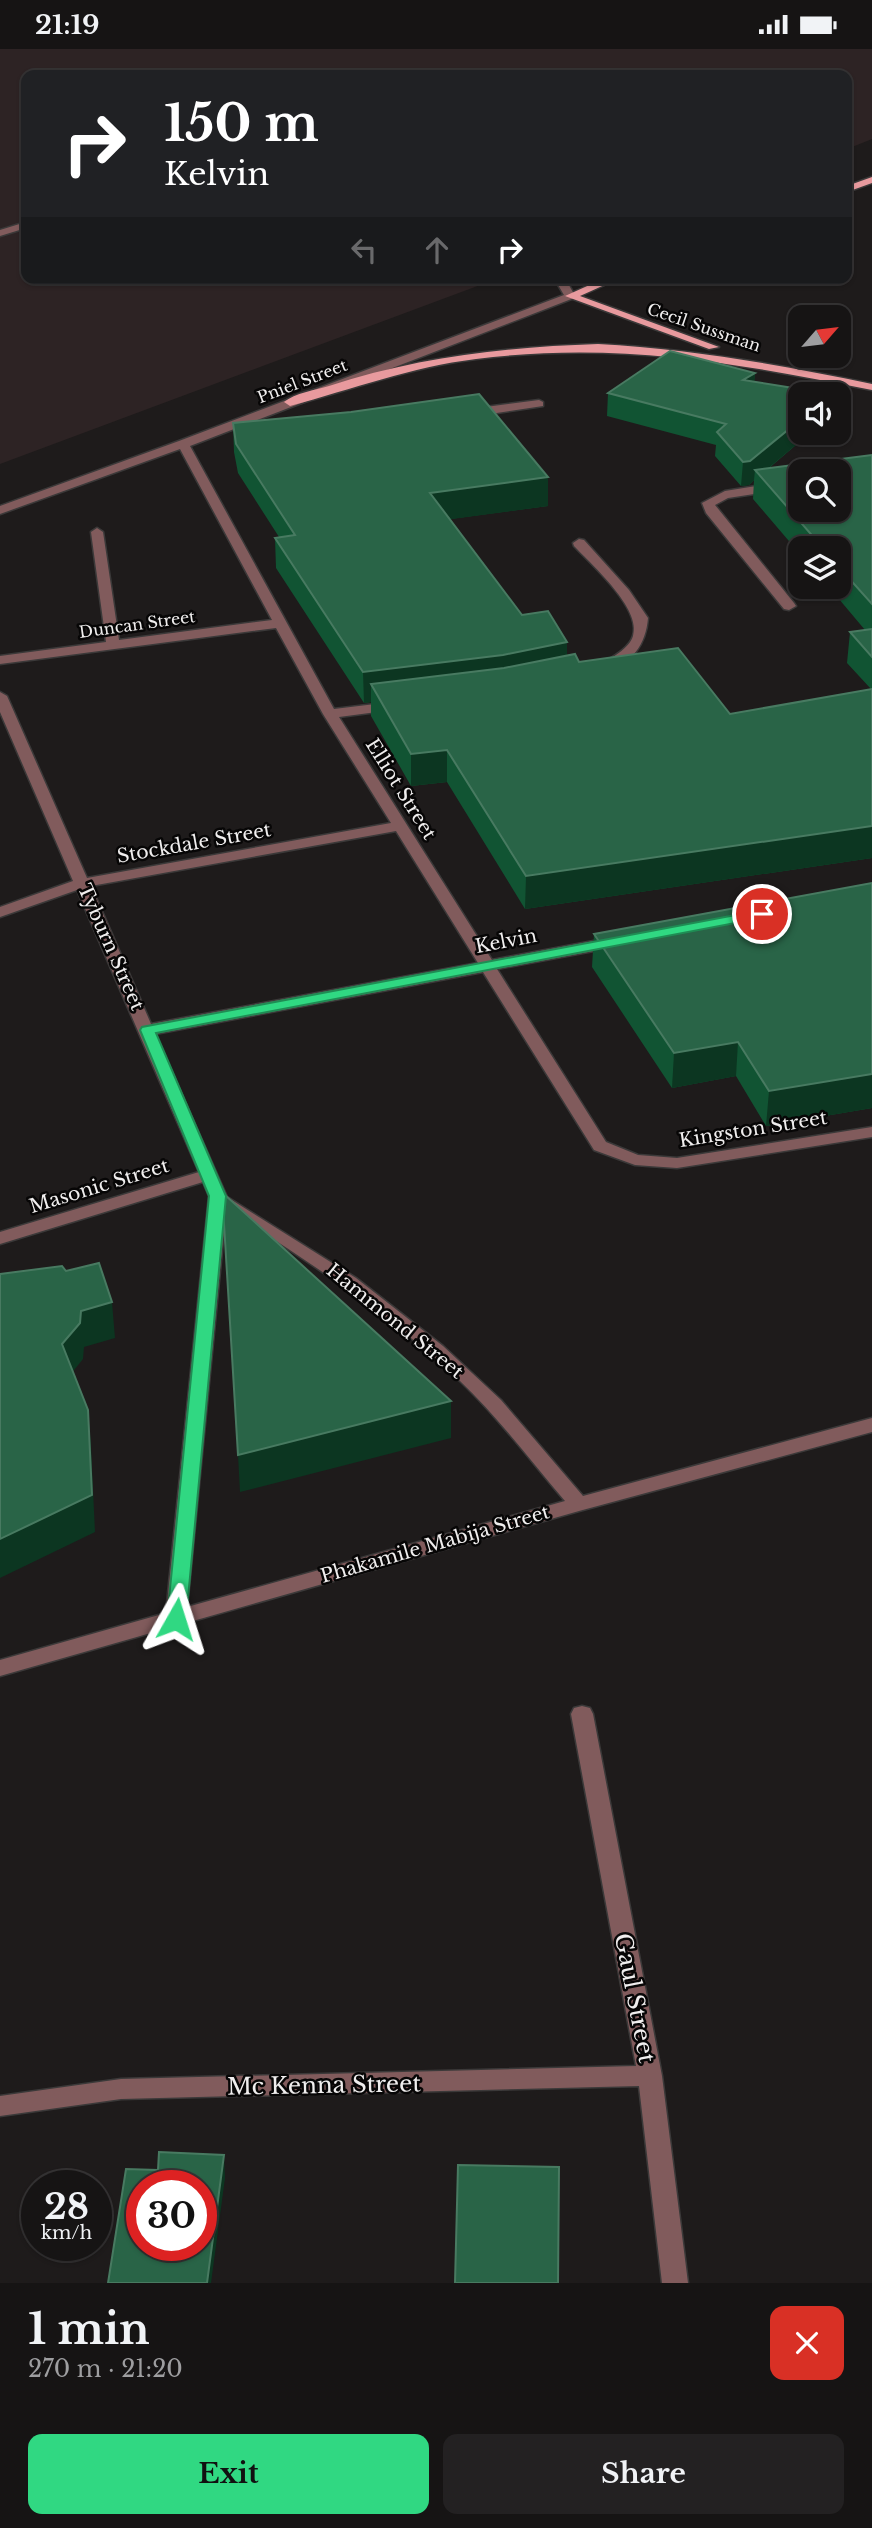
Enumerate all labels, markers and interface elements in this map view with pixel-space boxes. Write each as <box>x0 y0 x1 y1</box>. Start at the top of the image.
text: 21:19 <box>35 9 100 41</box>
text: 150 m <box>164 93 319 154</box>
icon: right <box>49 98 140 189</box>
text: Kelvin <box>164 154 269 194</box>
icon: left <box>345 231 383 269</box>
icon: ahead <box>418 231 456 269</box>
icon: right <box>491 231 529 269</box>
street label: Cecil Sussman <box>645 298 763 356</box>
north arrow <box>788 305 850 367</box>
map controls <box>788 305 851 599</box>
street label: Pniel Street <box>254 355 350 407</box>
button: sound <box>788 382 851 445</box>
button: search <box>788 459 851 522</box>
button: layers <box>788 536 851 599</box>
street label: Duncan Street <box>78 606 196 642</box>
street label: Elliot Street <box>361 734 442 844</box>
street label: Stockdale Street <box>115 818 274 868</box>
street label: Tyburn Street <box>73 880 149 1015</box>
pin <box>732 884 792 944</box>
icon: arrive <box>743 895 781 933</box>
street label: Kelvin <box>473 924 539 958</box>
street label: Kingston Street <box>677 1106 830 1152</box>
street label: Masonic Street <box>26 1154 172 1218</box>
street label: Hammond Street <box>322 1259 469 1384</box>
street label: Phakamile Mabija Street <box>318 1500 553 1588</box>
position arrow <box>139 1582 213 1656</box>
street label: Gaul Street <box>609 1931 661 2065</box>
street label: Mc Kenna Street <box>227 2069 422 2101</box>
speed limit sign: 30 <box>126 2170 217 2261</box>
text: 28 <box>44 2185 89 2228</box>
text: km/h <box>41 2222 92 2244</box>
text: 1 min <box>28 2303 150 2355</box>
button: close <box>770 2306 844 2380</box>
text: 270 m · 21:20 <box>28 2355 183 2383</box>
button: Exit <box>28 2434 429 2514</box>
button: Share <box>443 2434 844 2514</box>

